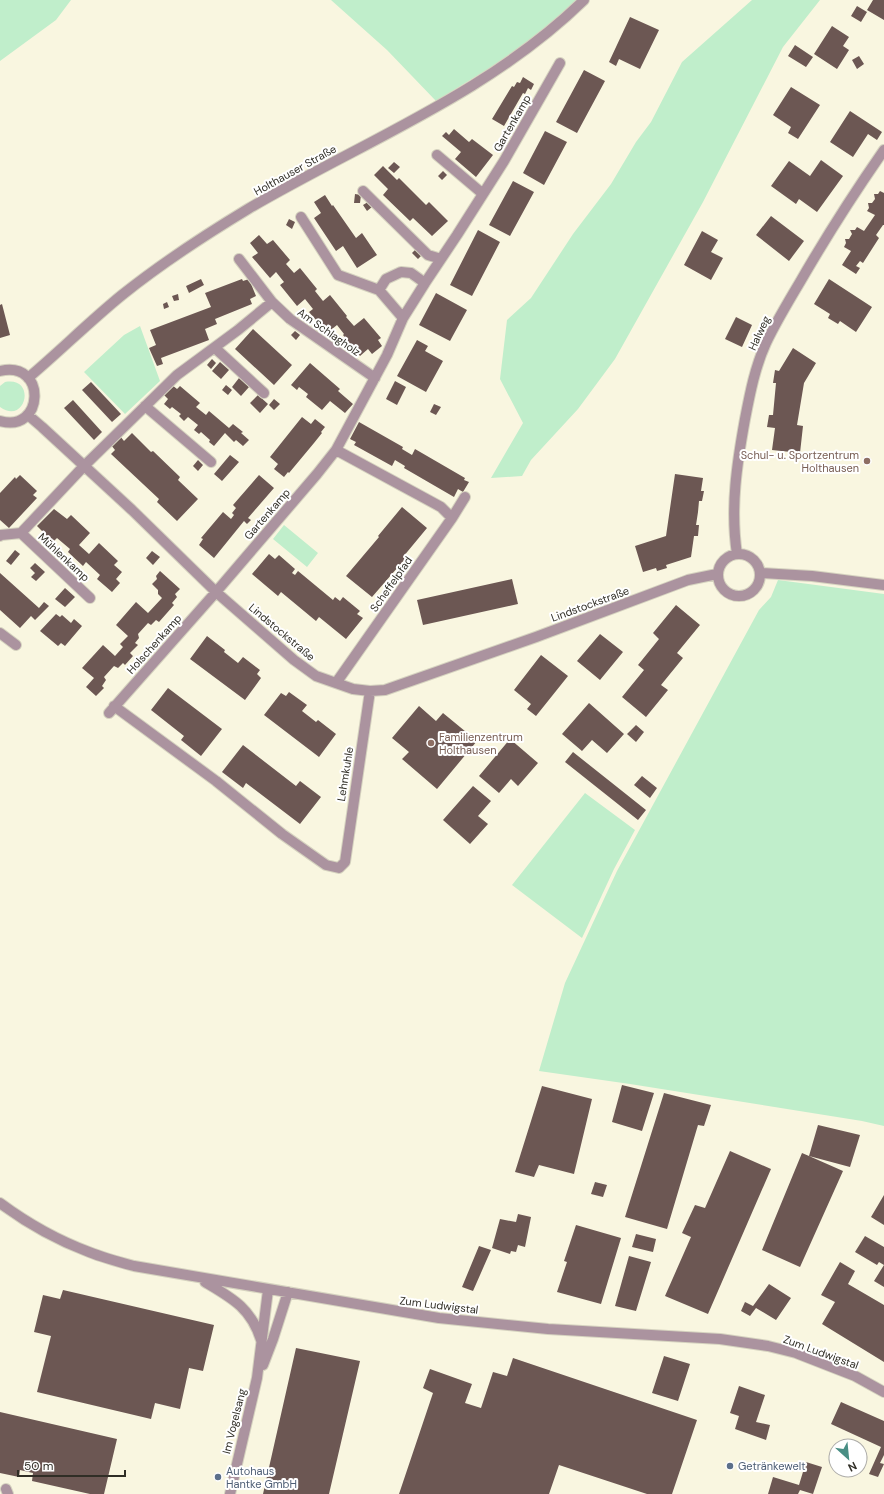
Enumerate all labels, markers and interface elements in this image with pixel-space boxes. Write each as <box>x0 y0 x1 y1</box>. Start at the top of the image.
street label: Gartenkamp <box>490 92 534 154</box>
street label: Holthauser Straße <box>251 142 339 198</box>
street label: Am Schlagholz <box>295 305 363 359</box>
street label: Halweg <box>745 314 773 352</box>
place label: Schul- u. Sportzentrum Holthausen <box>741 448 859 475</box>
marker: Schul- u. Sportzentrum Holthausen <box>862 456 872 466</box>
street label: Gartenkamp <box>241 485 293 542</box>
street label: Mühlenkamp <box>35 530 93 584</box>
street label: Scheffelpfad <box>367 553 415 614</box>
street label: Lindstockstraße <box>549 583 631 625</box>
street label: Lindstockstraße <box>246 600 318 664</box>
street label: Holschenkamp <box>124 611 184 677</box>
place label: Familienzentrum Holthausen <box>439 730 523 757</box>
marker: Familienzentrum Holthausen <box>426 738 436 748</box>
street label: Lehmkuhle <box>334 746 356 802</box>
street label: Zum Ludwigstal <box>399 1293 479 1317</box>
street label: Zum Ludwigstal <box>781 1332 861 1372</box>
street label: Im Vogelsang <box>219 1387 249 1455</box>
north arrow <box>828 1438 868 1478</box>
scale bar <box>18 1452 125 1478</box>
text: 50 m <box>24 1458 53 1474</box>
place label: Getränkewelt <box>738 1459 805 1473</box>
text: N <box>846 1459 859 1475</box>
marker: Getränkewelt <box>725 1461 735 1471</box>
place label: Autohaus Hantke GmbH <box>226 1464 297 1491</box>
marker: Autohaus Hantke GmbH <box>213 1472 223 1482</box>

